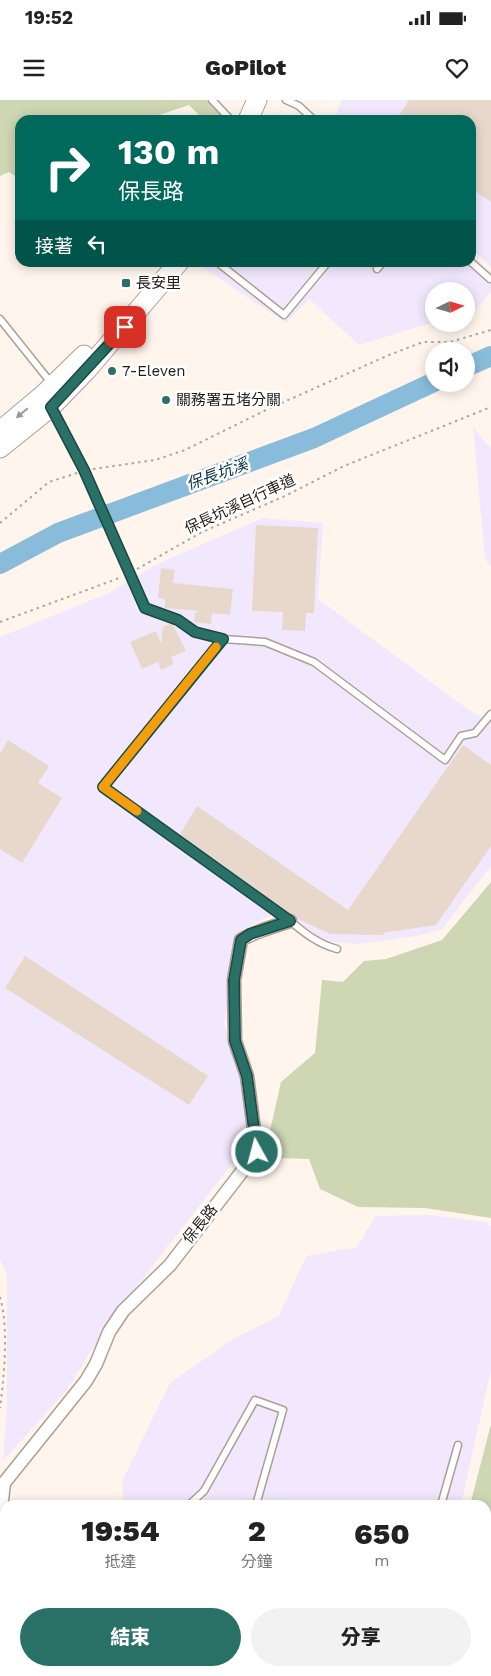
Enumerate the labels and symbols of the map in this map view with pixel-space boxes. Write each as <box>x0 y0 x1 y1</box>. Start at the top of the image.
place label: 長安里 <box>136 274 181 292</box>
marker: 長安里 <box>120 277 132 289</box>
north arrow <box>425 282 475 332</box>
pin <box>104 306 146 348</box>
place label: 7-Eleven <box>122 362 186 380</box>
marker: 7-Eleven <box>106 365 118 377</box>
place label: 關務署五堵分關 <box>176 391 281 409</box>
marker: 關務署五堵分關 <box>160 394 172 406</box>
one-way arrow <box>16 407 29 418</box>
water label: 保長坑溪 <box>184 453 252 494</box>
street label: 保長坑溪自行車道 <box>182 470 298 538</box>
position arrow <box>230 1125 282 1177</box>
street label: 保長路 <box>179 1201 221 1247</box>

